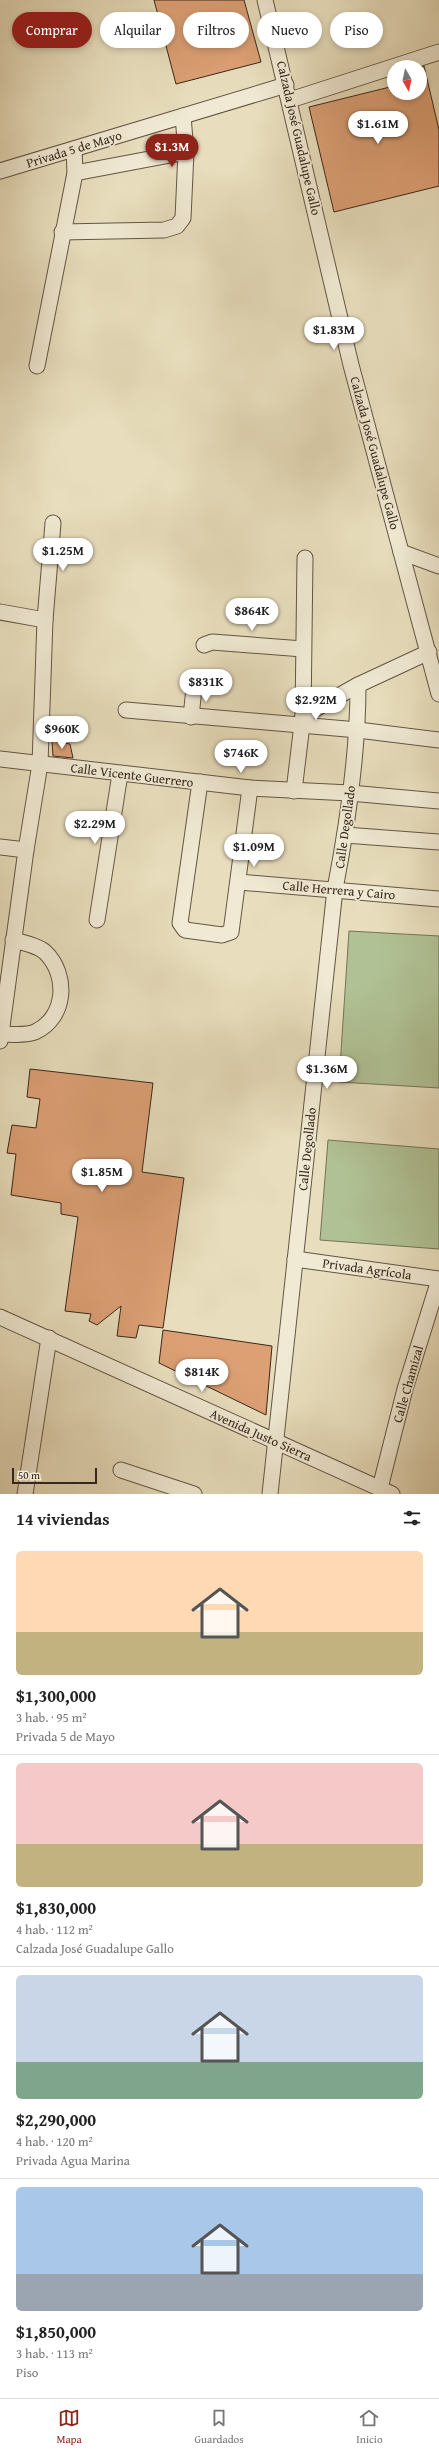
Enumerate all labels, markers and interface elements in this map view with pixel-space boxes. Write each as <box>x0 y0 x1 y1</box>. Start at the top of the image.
chip: Comprar <box>12 12 92 48</box>
chip: Alquilar <box>100 12 175 48</box>
chip: Filtros <box>183 12 249 48</box>
chip: Nuevo <box>257 12 322 48</box>
chip: Piso <box>330 12 383 48</box>
street label: Calzada José Guadalupe Gallo <box>272 59 326 217</box>
north arrow <box>387 60 427 100</box>
map controls <box>387 60 427 100</box>
pin: $1.61M <box>345 111 411 145</box>
text: $1.61M <box>357 114 399 133</box>
street label: Privada 5 de Mayo <box>24 125 124 173</box>
pin: $1.3M <box>144 134 200 168</box>
text: $1.3M <box>154 137 190 156</box>
pin: $1.83M <box>301 317 367 351</box>
text: $1.83M <box>313 320 355 339</box>
street label: Calzada José Guadalupe Gallo <box>345 374 405 532</box>
pin: $1.25M <box>30 538 96 572</box>
text: $1.25M <box>42 541 84 560</box>
pin: $864K <box>224 598 280 632</box>
text: $864K <box>234 601 270 620</box>
pin: $831K <box>178 669 234 703</box>
text: $831K <box>188 672 224 691</box>
pin: $2.92M <box>283 687 349 721</box>
text: $2.92M <box>295 690 337 709</box>
pin: $960K <box>34 716 90 750</box>
text: $960K <box>44 719 80 738</box>
pin: $746K <box>213 740 269 774</box>
text: $746K <box>223 743 259 762</box>
street label: Calle Vicente Guerrero <box>70 758 195 792</box>
street label: Calle Degollado <box>330 784 360 870</box>
pin: $2.29M <box>62 811 128 845</box>
text: $2.29M <box>74 814 116 833</box>
pin: $1.09M <box>221 834 287 868</box>
text: $1.09M <box>233 837 275 856</box>
street label: Calle Herrera y Cairo <box>282 876 397 904</box>
pin: $1.36M <box>294 1056 360 1090</box>
text: $1.36M <box>306 1059 348 1078</box>
street label: Calle Degollado <box>293 1106 321 1192</box>
pin: $1.85M <box>69 1159 135 1193</box>
text: $1.85M <box>81 1162 123 1181</box>
street label: Privada Agrícola <box>321 1253 414 1285</box>
street label: Calle Chamizal <box>388 1343 428 1425</box>
pin: $814K <box>174 1359 230 1393</box>
text: $814K <box>184 1362 220 1381</box>
street label: Avenida Justo Sierra <box>207 1404 316 1466</box>
scale bar <box>12 1466 97 1485</box>
text: 50 m <box>18 1467 40 1483</box>
text: 14 viviendas <box>16 1506 110 1531</box>
icon: filters <box>401 1507 423 1529</box>
icon: home <box>184 1577 256 1649</box>
text: $1,300,000 <box>16 1683 96 1708</box>
text: 3 hab. · 95 m² <box>16 1708 87 1727</box>
text: Privada 5 de Mayo <box>16 1727 115 1746</box>
icon: home <box>184 1789 256 1861</box>
text: $1,830,000 <box>16 1895 96 1920</box>
text: 4 hab. · 112 m² <box>16 1920 93 1939</box>
text: Calzada José Guadalupe Gallo <box>16 1939 174 1958</box>
icon: home <box>184 2001 256 2073</box>
text: $2,290,000 <box>16 2107 96 2132</box>
text: 4 hab. · 120 m² <box>16 2132 93 2151</box>
text: Privada Agua Marina <box>16 2151 130 2170</box>
icon: home <box>184 2213 256 2285</box>
text: $1,850,000 <box>16 2319 96 2344</box>
text: 3 hab. · 113 m² <box>16 2344 93 2363</box>
text: Piso <box>16 2363 38 2382</box>
tab: Mapa <box>56 2407 82 2447</box>
tab: Guardados <box>195 2407 244 2447</box>
tab: Inicio <box>356 2407 383 2447</box>

